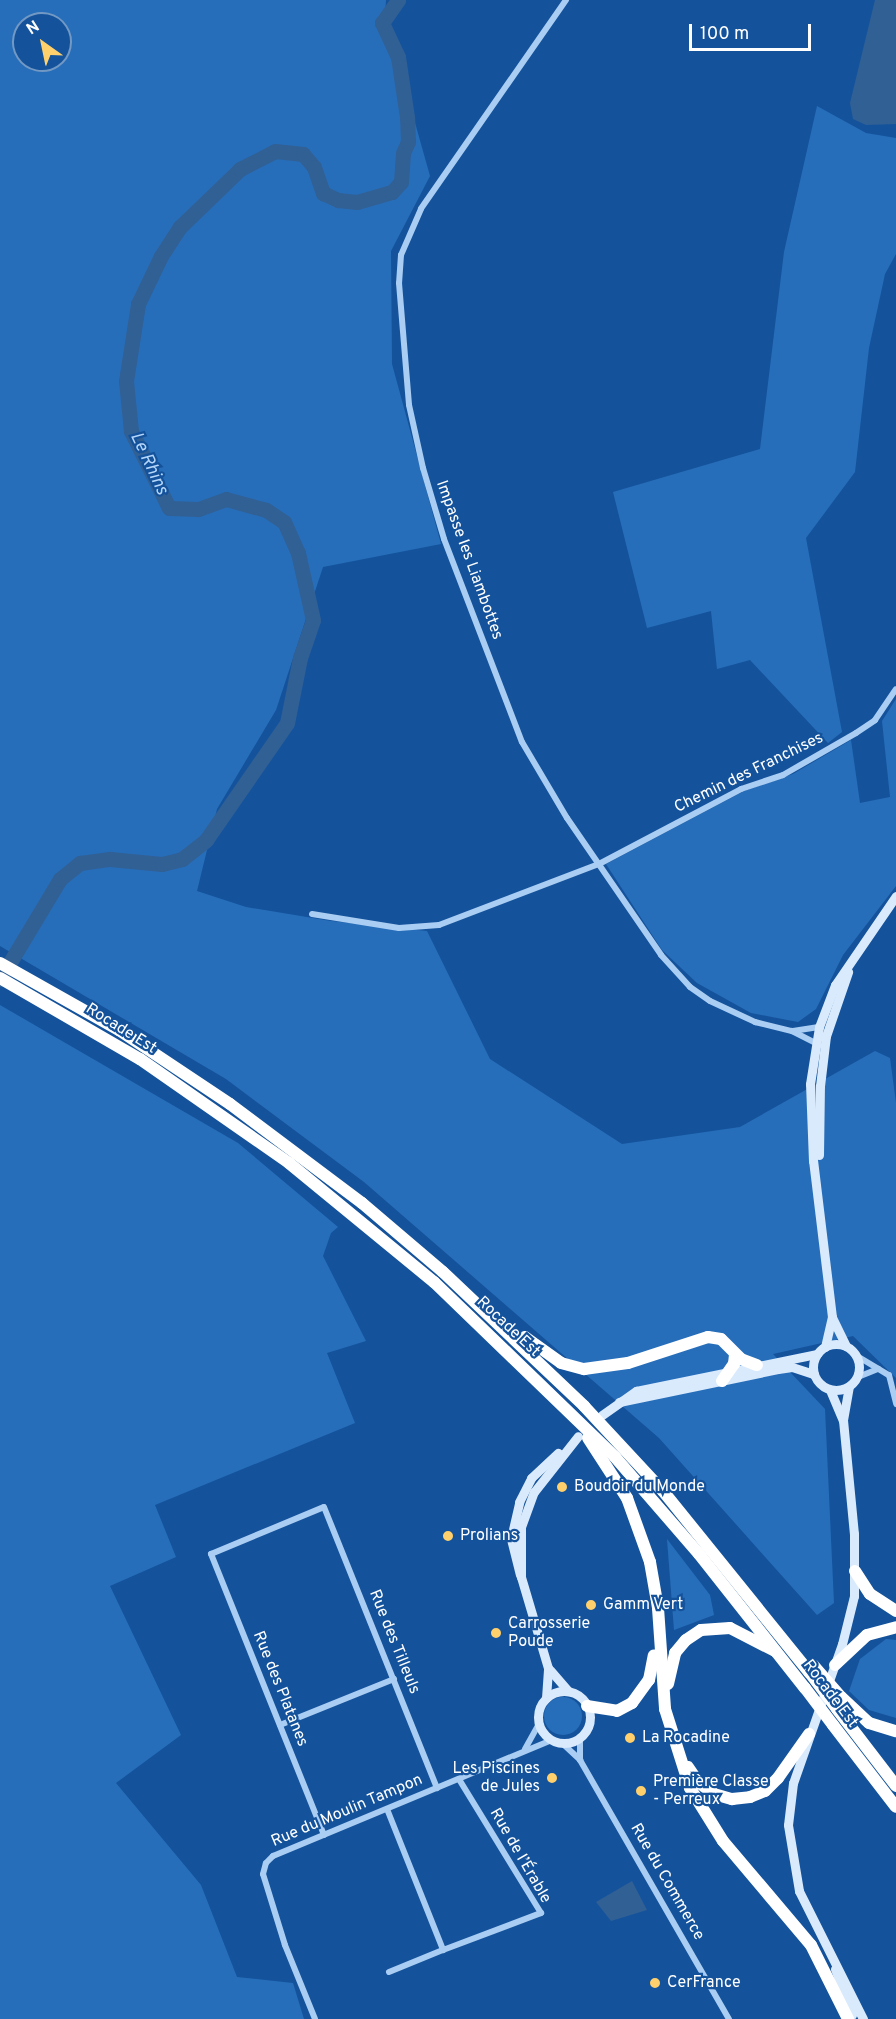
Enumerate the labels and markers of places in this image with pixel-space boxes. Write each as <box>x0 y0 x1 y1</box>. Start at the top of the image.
place label: Boudoir du Monde <box>574 1477 705 1497</box>
marker: Boudoir du Monde <box>555 1480 569 1494</box>
place label: Prolians <box>460 1526 518 1546</box>
marker: Prolians <box>441 1529 455 1543</box>
place label: Gamm Vert <box>603 1595 684 1615</box>
marker: Gamm Vert <box>584 1598 598 1612</box>
place label: Carrosserie Poude <box>508 1614 590 1652</box>
marker: Carrosserie Poude <box>489 1626 503 1640</box>
place label: La Rocadine <box>642 1728 730 1748</box>
marker: La Rocadine <box>623 1731 637 1745</box>
place label: Les Piscines de Jules <box>453 1759 540 1797</box>
marker: Les Piscines de Jules <box>545 1771 559 1785</box>
place label: Première Classe - Perreux <box>653 1772 769 1810</box>
marker: Première Classe - Perreux <box>634 1784 648 1798</box>
place label: CerFrance <box>667 1973 741 1993</box>
marker: CerFrance <box>648 1976 662 1990</box>

